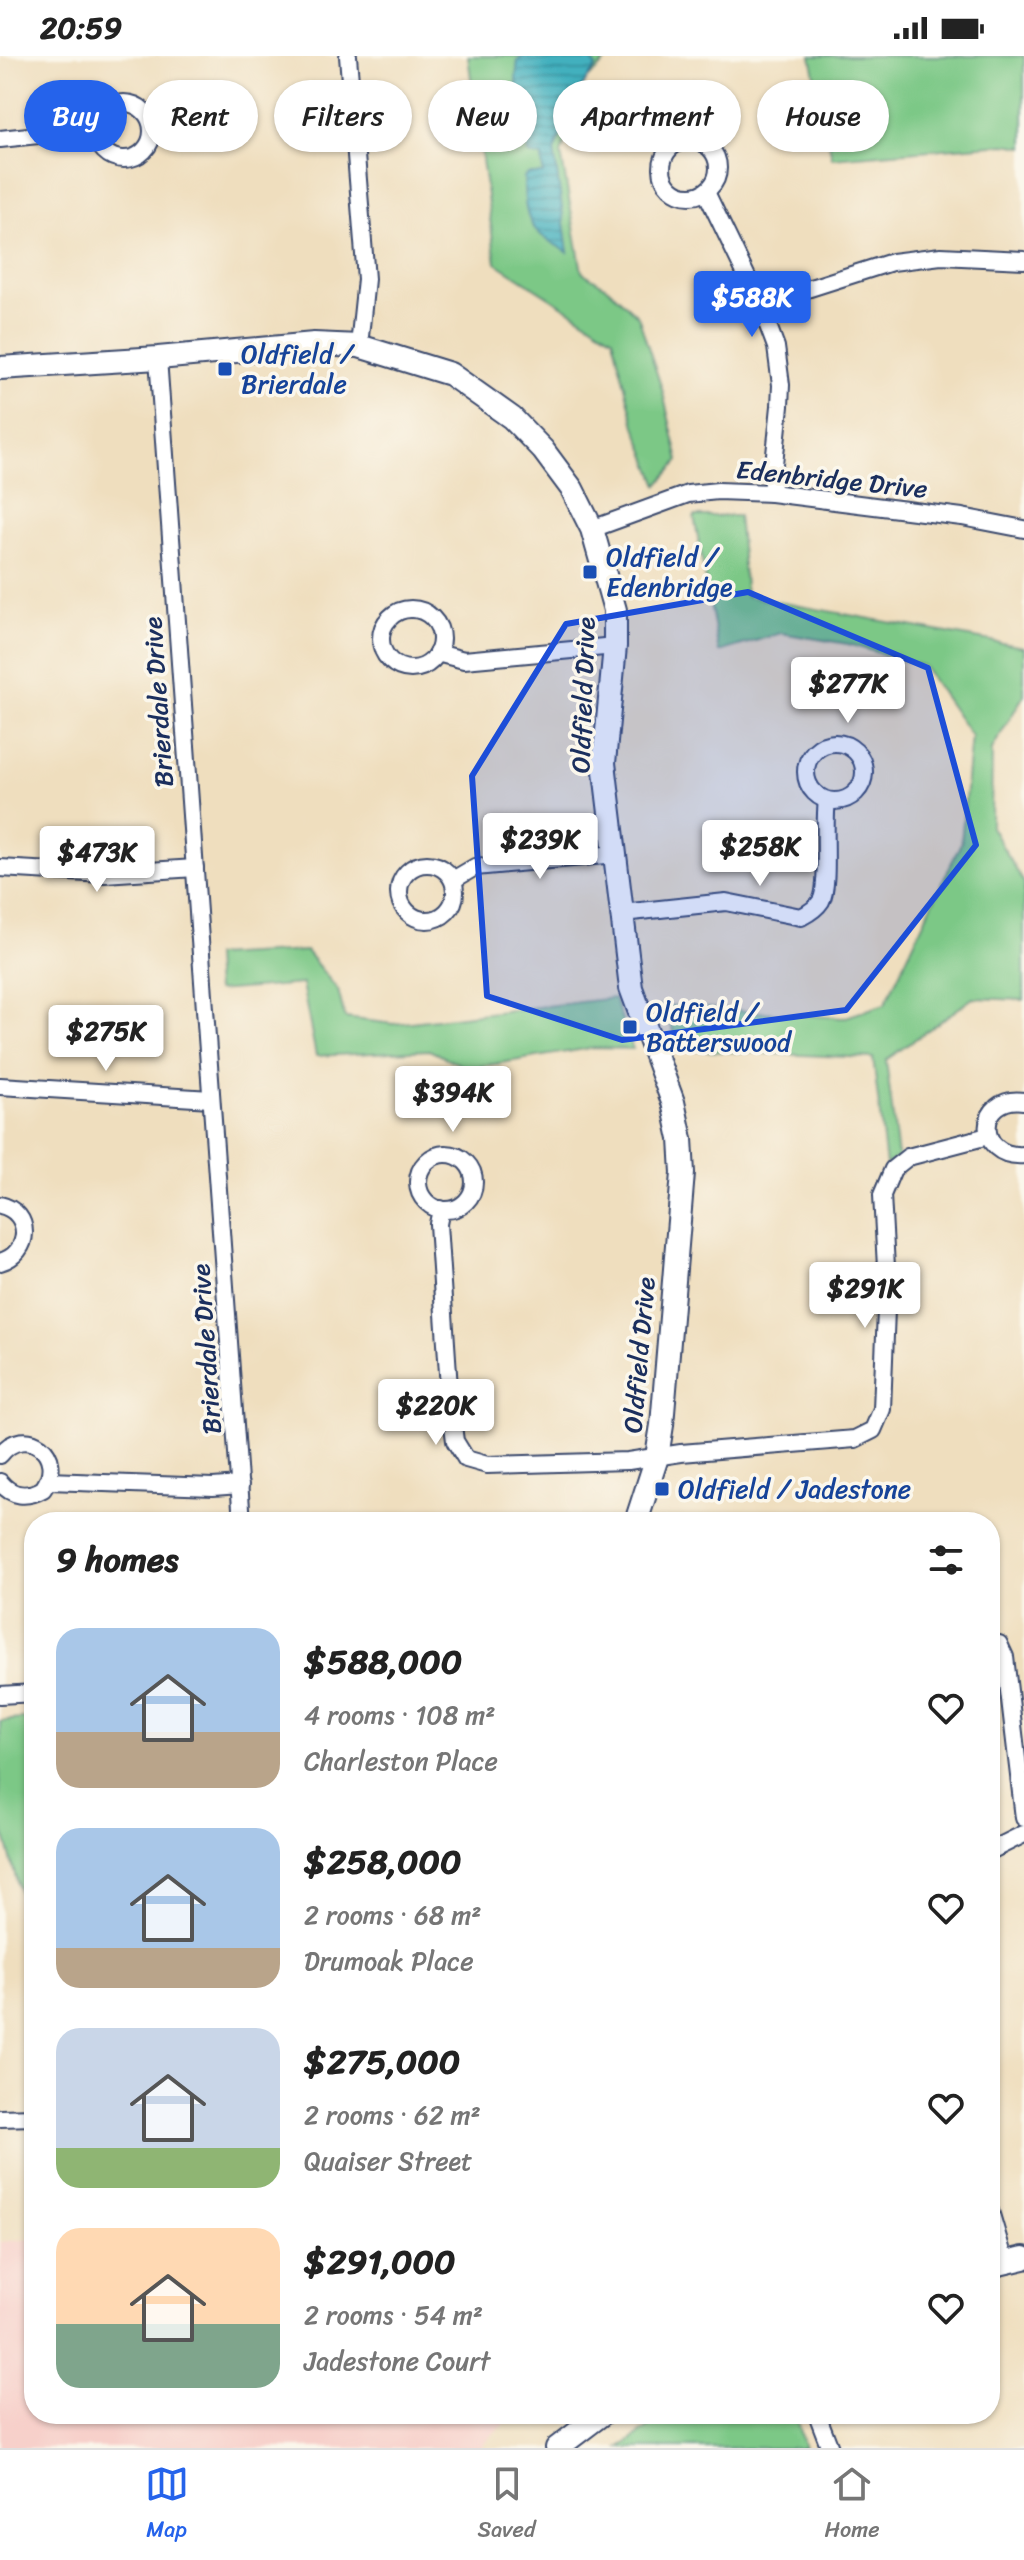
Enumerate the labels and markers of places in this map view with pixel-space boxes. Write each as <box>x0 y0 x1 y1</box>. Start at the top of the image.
pin: $588K <box>696 271 808 339</box>
place label: Oldfield / Brierdale <box>241 331 355 407</box>
marker: Oldfield / Brierdale <box>216 360 234 378</box>
place label: Oldfield / Edenbridge <box>606 534 733 610</box>
marker: Oldfield / Edenbridge <box>581 563 599 581</box>
pin: $277K <box>792 657 904 725</box>
pin: $239K <box>484 813 596 881</box>
pin: $258K <box>704 820 816 888</box>
pin: $473K <box>41 826 153 894</box>
place label: Oldfield / Batterswood <box>646 989 793 1065</box>
pin: $275K <box>50 1005 162 1073</box>
marker: Oldfield / Batterswood <box>621 1018 639 1036</box>
pin: $394K <box>397 1066 509 1134</box>
pin: $291K <box>809 1262 921 1330</box>
pin: $220K <box>380 1379 492 1447</box>
place label: Oldfield / Jadestone <box>678 1466 911 1512</box>
marker: Oldfield / Jadestone <box>653 1480 671 1498</box>

